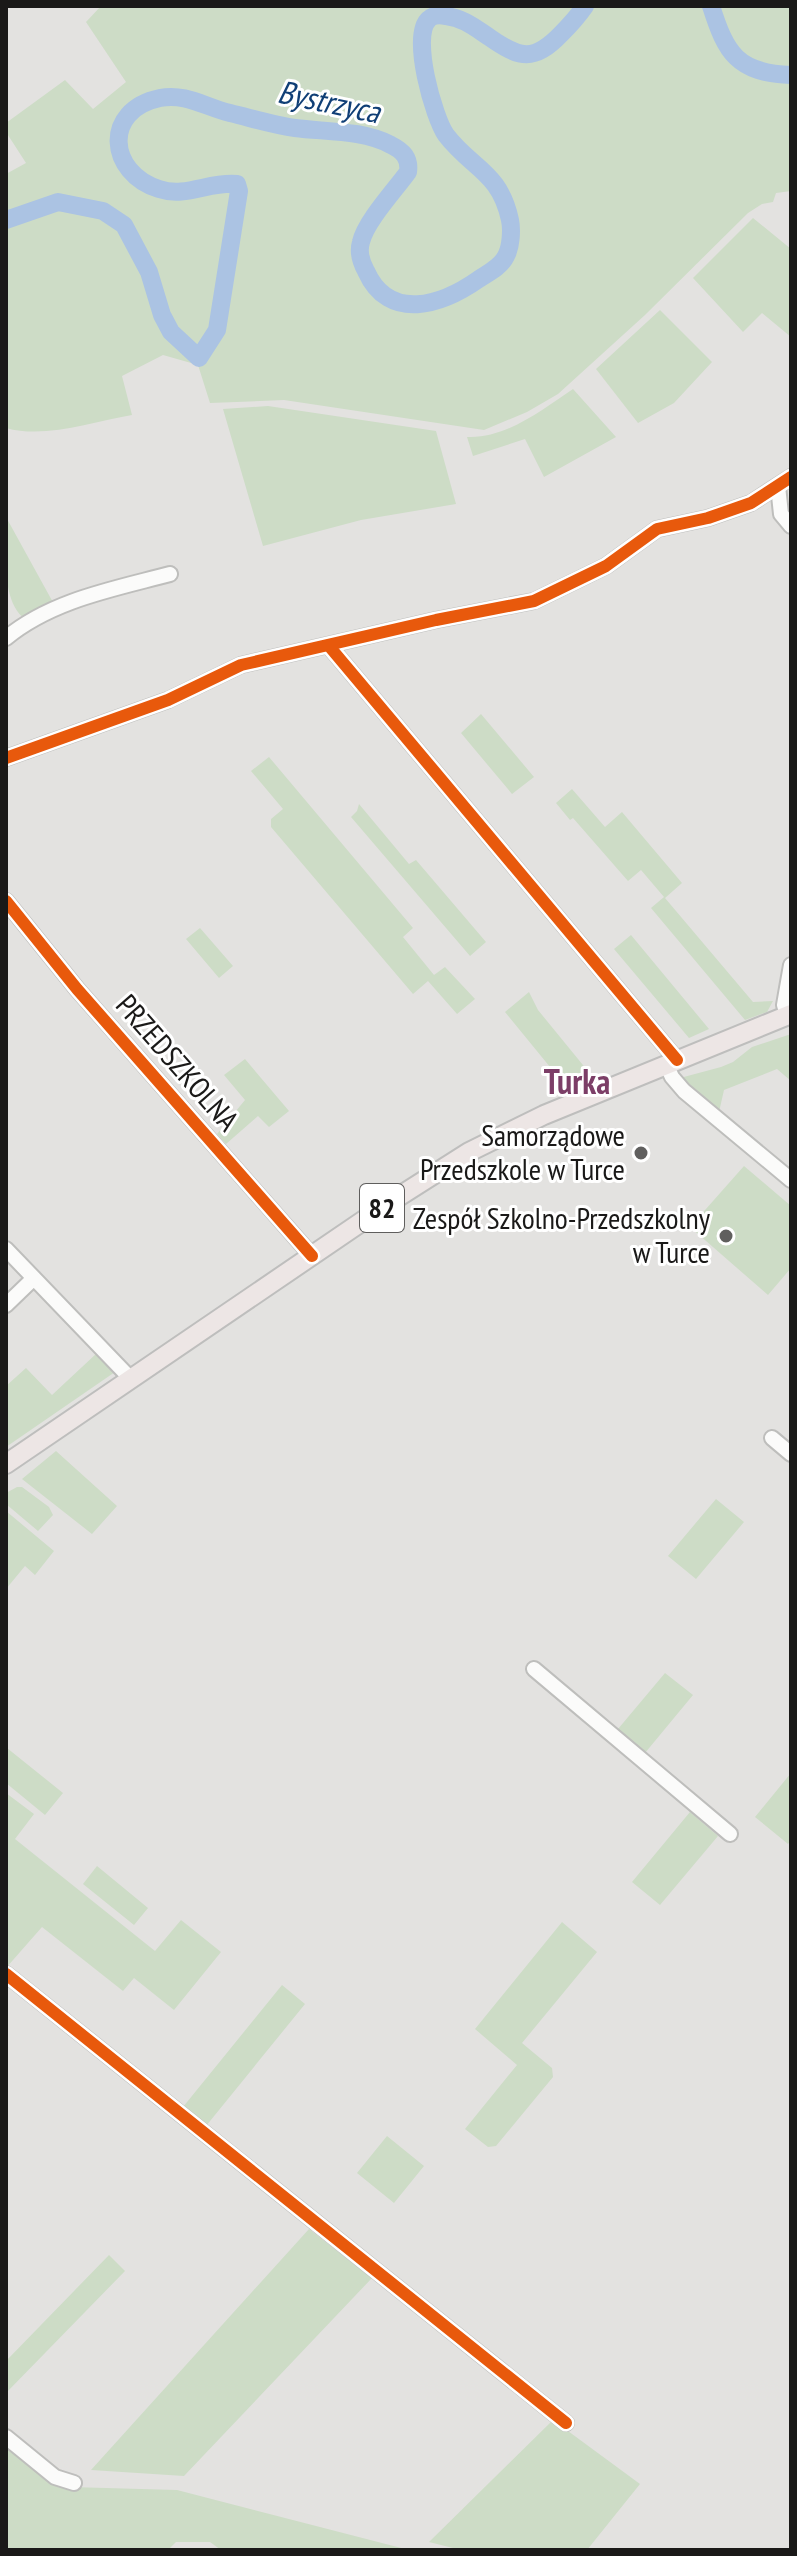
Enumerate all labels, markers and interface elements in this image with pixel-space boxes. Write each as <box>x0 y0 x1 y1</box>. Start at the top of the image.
water label: Bystrzyca <box>274 70 386 133</box>
street label: PRZEDSZKOLNA <box>108 986 249 1139</box>
district label: Turka <box>544 1059 610 1103</box>
place label: Samorządowe Przedszkole w Turce <box>420 1115 625 1188</box>
marker: Samorządowe Przedszkole w Turce <box>632 1144 650 1162</box>
road number: 82 <box>360 1184 404 1232</box>
place label: Zespół Szkolno-Przedszkolny w Turce <box>413 1198 711 1271</box>
marker: Zespół Szkolno-Przedszkolny w Turce <box>717 1227 735 1245</box>

